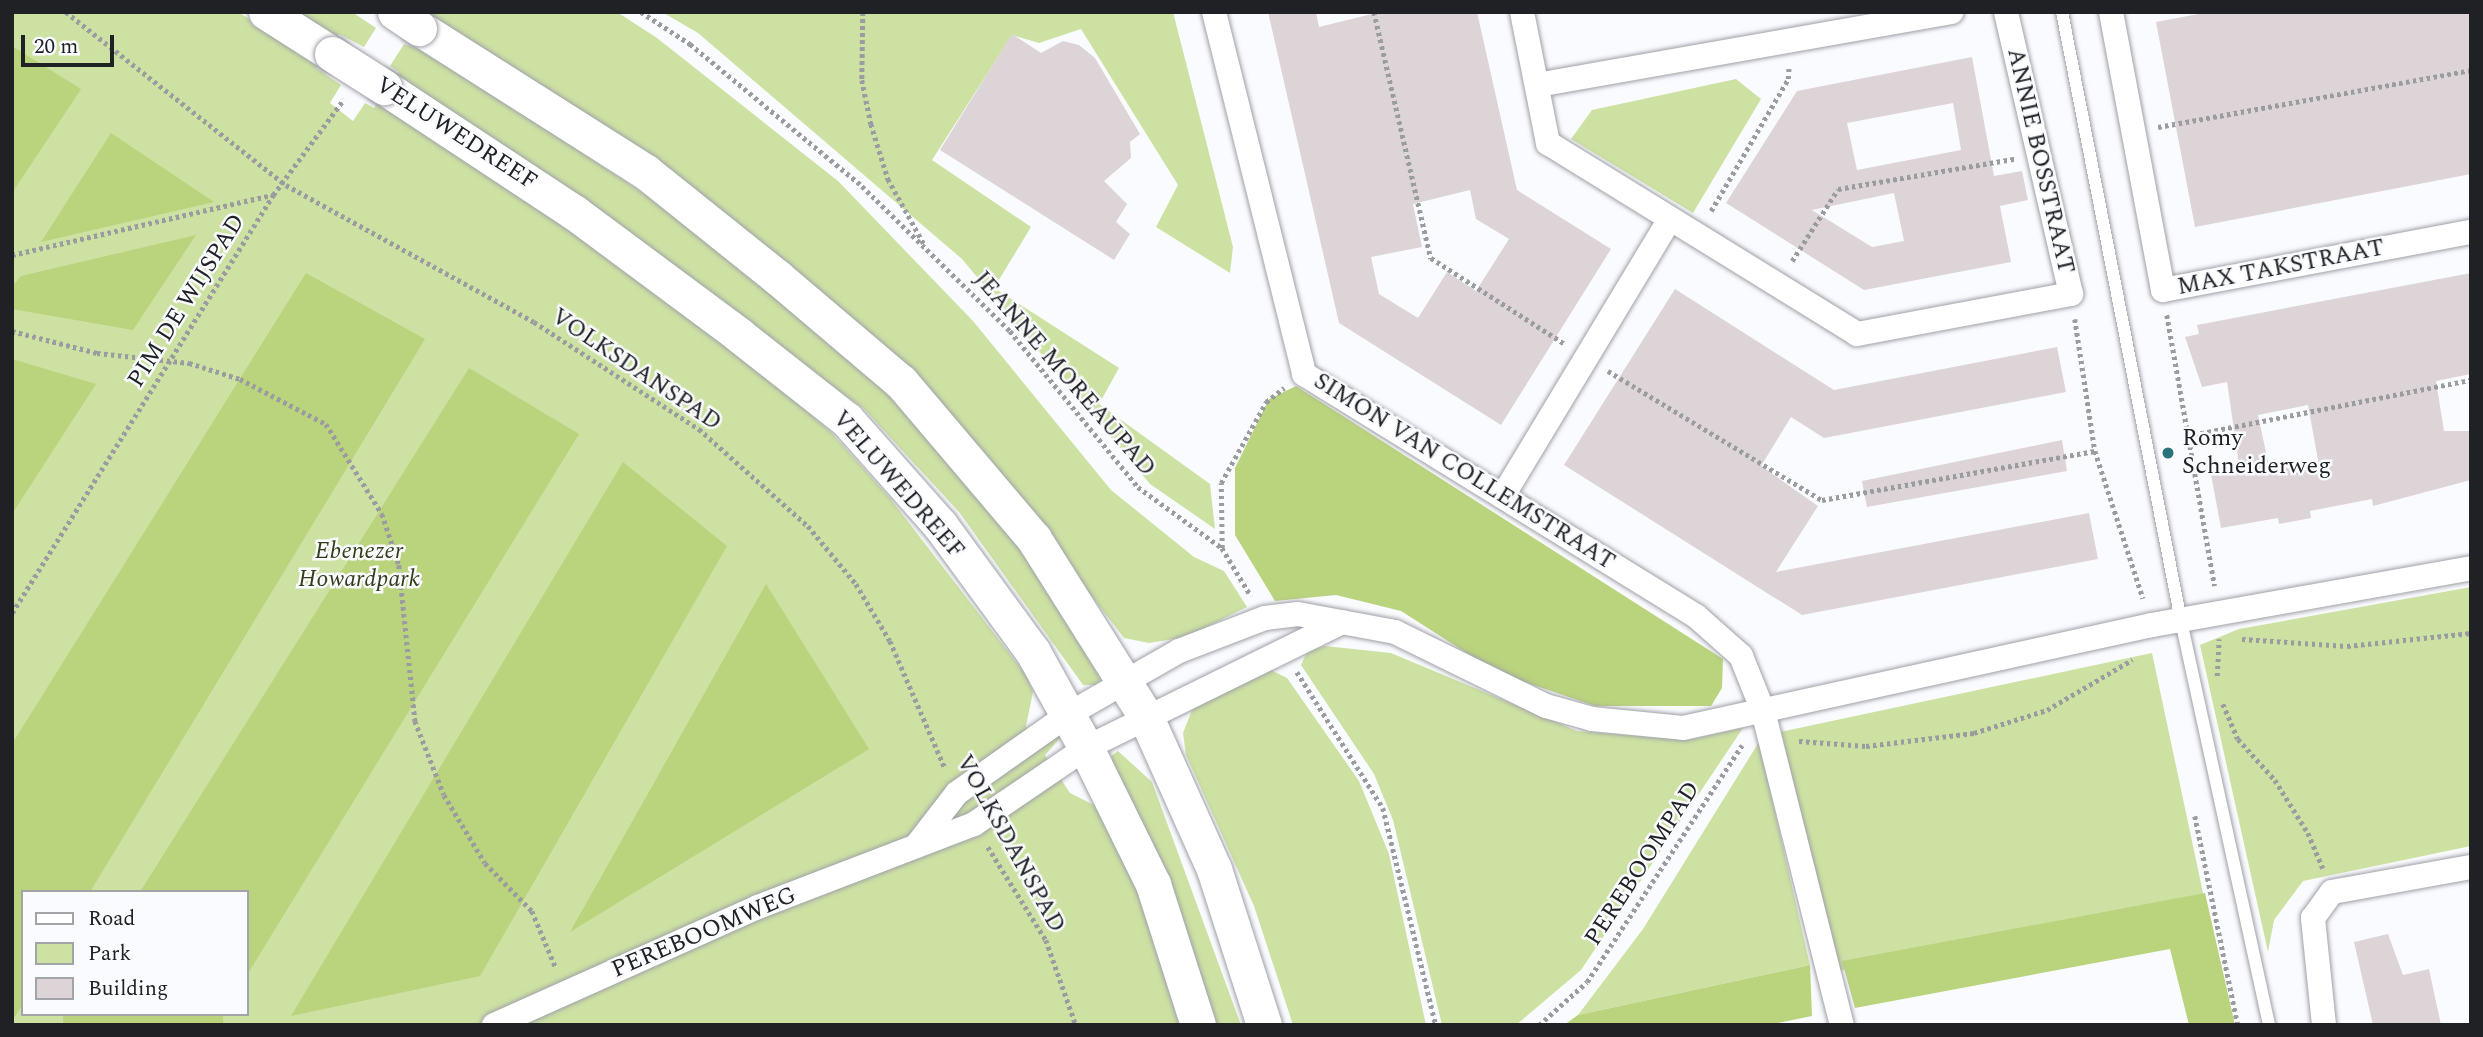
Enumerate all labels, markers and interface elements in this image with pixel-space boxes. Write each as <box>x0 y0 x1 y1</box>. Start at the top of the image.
scale bar <box>24 21 117 65</box>
text: 20 m <box>34 31 78 63</box>
street label: ANNIE BOSSTRAAT <box>2000 45 2080 277</box>
street label: VELUWEDREEF <box>370 71 542 197</box>
street label: PIM DE WIJSPAD <box>122 209 252 393</box>
street label: MAX TAKSTRAAT <box>2175 234 2387 302</box>
street label: JEANNE MOREAUPAD <box>967 265 1161 483</box>
street label: VOLKSDANSPAD <box>546 302 726 438</box>
street label: SIMON VAN COLLEMSTRAAT <box>1308 367 1620 577</box>
street label: VELUWEDREEF <box>826 405 970 565</box>
place label: Romy Schneiderweg <box>2182 425 2331 481</box>
marker: Romy Schneiderweg <box>2160 445 2176 461</box>
park label: Ebenezer Howardpark <box>298 538 420 594</box>
street label: VOLKSDANSPAD <box>949 750 1071 938</box>
street label: PEREBOOMPAD <box>1579 776 1707 952</box>
street label: PEREBOOMWEG <box>607 881 801 985</box>
legend <box>21 890 248 1016</box>
text: Road <box>88 903 135 935</box>
text: Park <box>88 938 131 970</box>
text: Building <box>88 973 168 1005</box>

